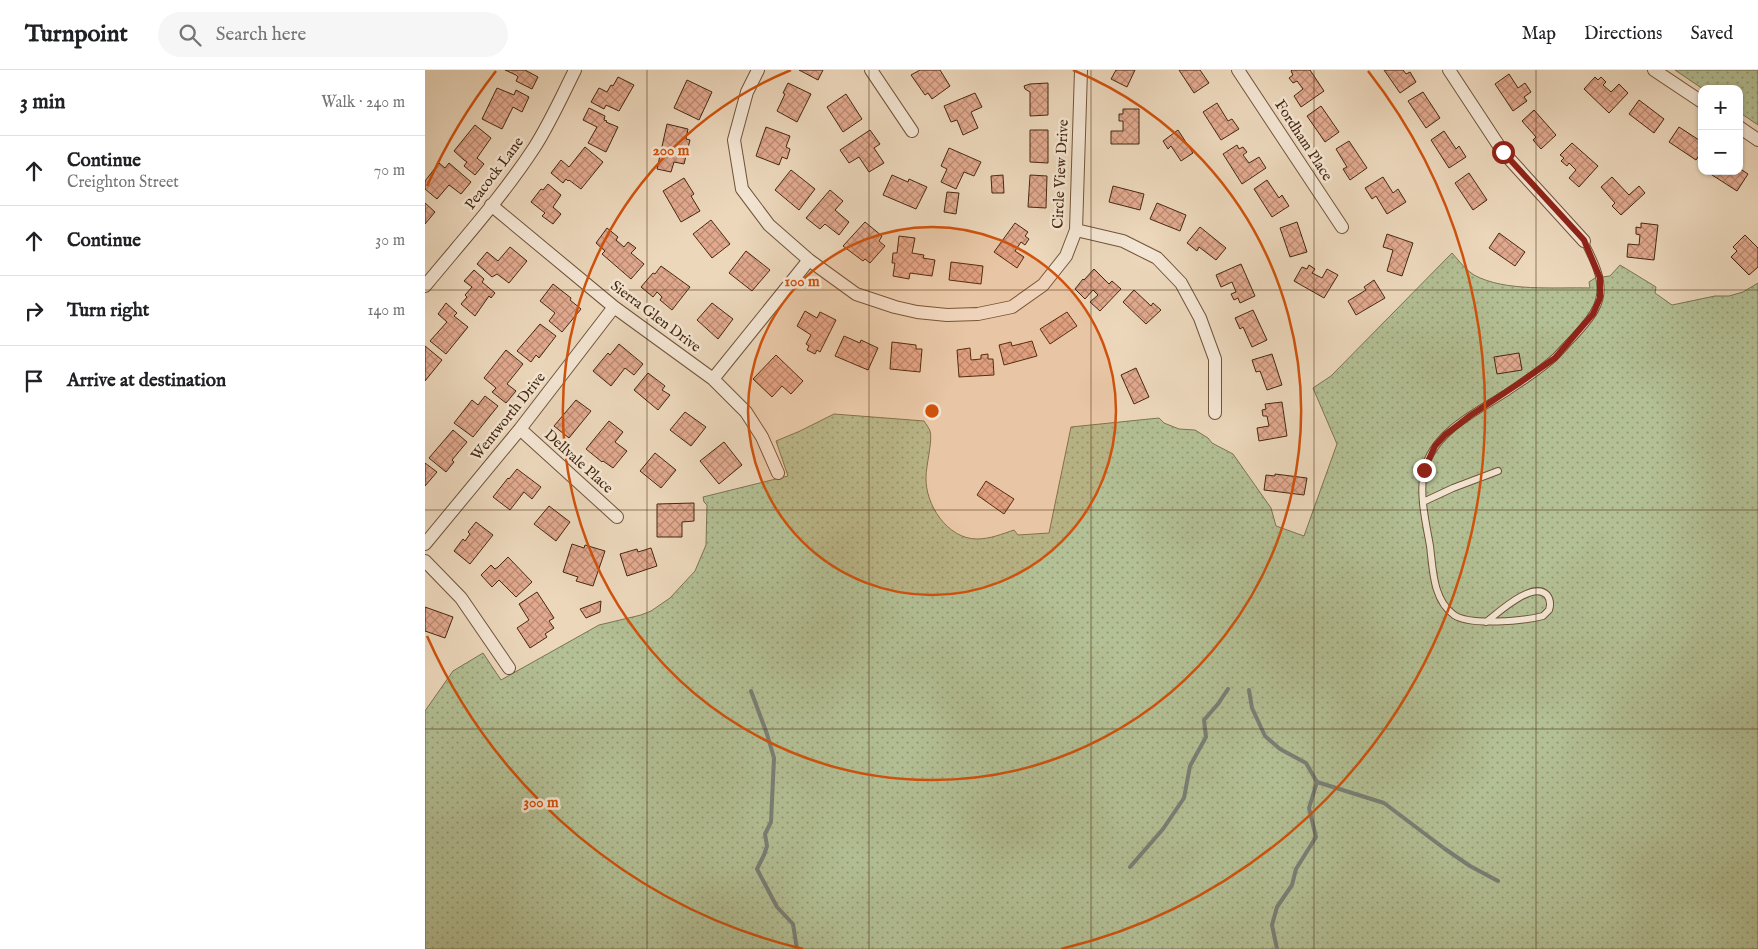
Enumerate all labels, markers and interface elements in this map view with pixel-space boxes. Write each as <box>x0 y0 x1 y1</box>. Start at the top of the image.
search box <box>158 12 508 57</box>
text: Turnpoint <box>25 19 128 50</box>
icon: search <box>176 21 204 49</box>
text: Search here <box>216 23 306 47</box>
text: Map <box>1522 23 1556 46</box>
text: Directions <box>1584 23 1662 46</box>
text: Saved <box>1690 23 1733 46</box>
map controls <box>1698 85 1743 175</box>
button: + <box>1698 85 1743 130</box>
text: 3 min <box>20 89 65 116</box>
text: Walk · 240 m <box>321 93 405 113</box>
street label: Fordham Place <box>1270 96 1337 184</box>
street label: Circle View Drive <box>1048 119 1073 229</box>
button: − <box>1698 130 1743 175</box>
street label: Peacock Lane <box>461 133 528 213</box>
text: 200 m <box>653 141 690 160</box>
route start <box>1492 141 1515 164</box>
text: Continue <box>67 149 141 173</box>
icon: ahead <box>20 157 48 185</box>
text: 70 m <box>374 161 405 181</box>
text: Creighton Street <box>67 173 179 193</box>
icon: ahead <box>20 227 48 255</box>
text: Continue <box>67 229 141 253</box>
text: 30 m <box>375 231 405 251</box>
text: 100 m <box>784 272 820 291</box>
street label: Sierra Glen Drive <box>607 276 705 357</box>
icon: right <box>20 297 48 325</box>
text: Turn right <box>67 299 149 323</box>
text: 140 m <box>367 301 405 321</box>
icon: arrive <box>20 367 48 395</box>
street label: Wentworth Drive <box>467 368 550 464</box>
text: Arrive at destination <box>67 369 226 393</box>
centre of rings <box>923 402 941 420</box>
street label: Dellvale Place <box>540 425 617 498</box>
route end <box>1413 459 1436 482</box>
text: 300 m <box>523 793 559 812</box>

